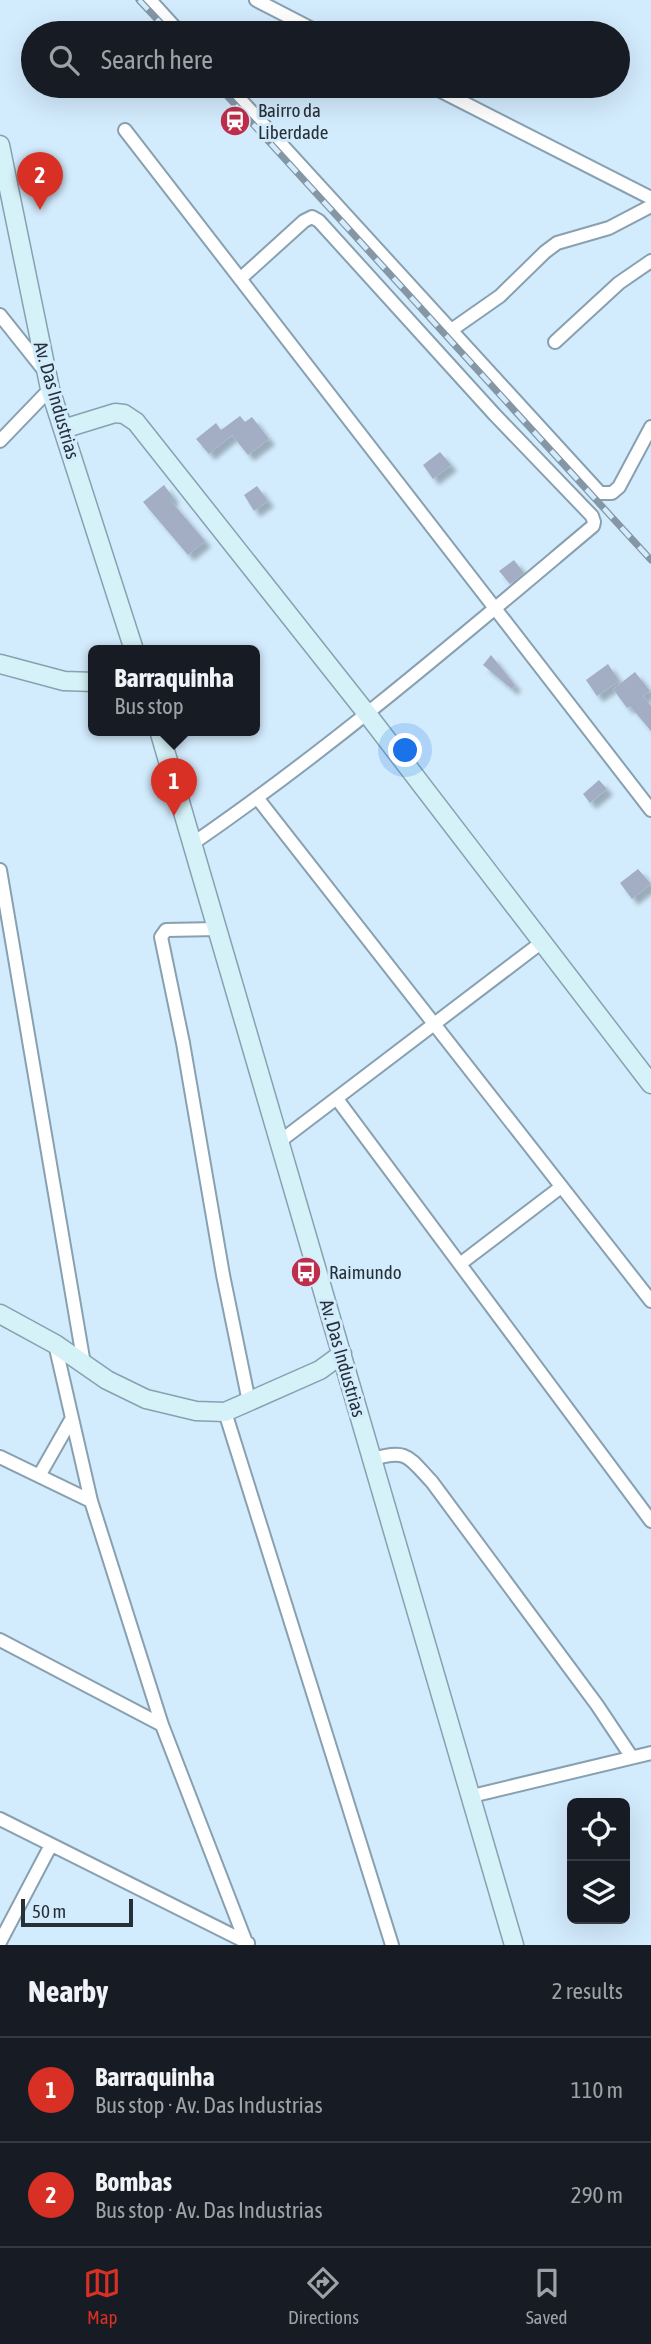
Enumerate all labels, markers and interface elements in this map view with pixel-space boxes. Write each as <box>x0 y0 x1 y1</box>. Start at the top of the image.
search box <box>21 21 630 98</box>
icon: search <box>45 41 83 79</box>
text: Search here <box>101 45 213 75</box>
place label: Bairro da Liberdade <box>258 99 328 143</box>
station icon: Bairro da Liberdade <box>218 104 252 138</box>
pin: 2 <box>17 152 63 210</box>
street label: Av. Das Industrias <box>30 339 84 462</box>
popup <box>88 645 260 736</box>
text: Barraquinha <box>114 663 234 693</box>
text: Bus stop <box>114 693 184 719</box>
your location <box>388 733 422 767</box>
pin: 1 <box>151 758 197 816</box>
bus stop icon: Raimundo <box>289 1255 323 1289</box>
place label: Raimundo <box>329 1261 402 1283</box>
street label: Av. Das Industrias <box>316 1297 370 1420</box>
map controls <box>567 1798 630 1924</box>
button: locate <box>567 1798 630 1861</box>
button: layers <box>567 1861 630 1924</box>
scale bar <box>21 1896 133 1928</box>
text: 50 m <box>32 1900 66 1922</box>
text: Nearby <box>28 1974 108 2008</box>
text: 2 results <box>552 1978 623 2004</box>
text: Barraquinha <box>95 2062 215 2092</box>
text: 1 <box>46 2077 56 2103</box>
text: 110 m <box>571 2077 623 2103</box>
text: Bus stop · Av. Das Industrias <box>95 2092 323 2118</box>
text: Bombas <box>95 2167 172 2197</box>
text: 2 <box>46 2182 56 2208</box>
text: 290 m <box>571 2182 623 2208</box>
text: Bus stop · Av. Das Industrias <box>95 2197 323 2223</box>
tab: Map <box>83 2264 121 2328</box>
tab: Directions <box>288 2264 359 2328</box>
tab: Saved <box>526 2264 568 2328</box>

